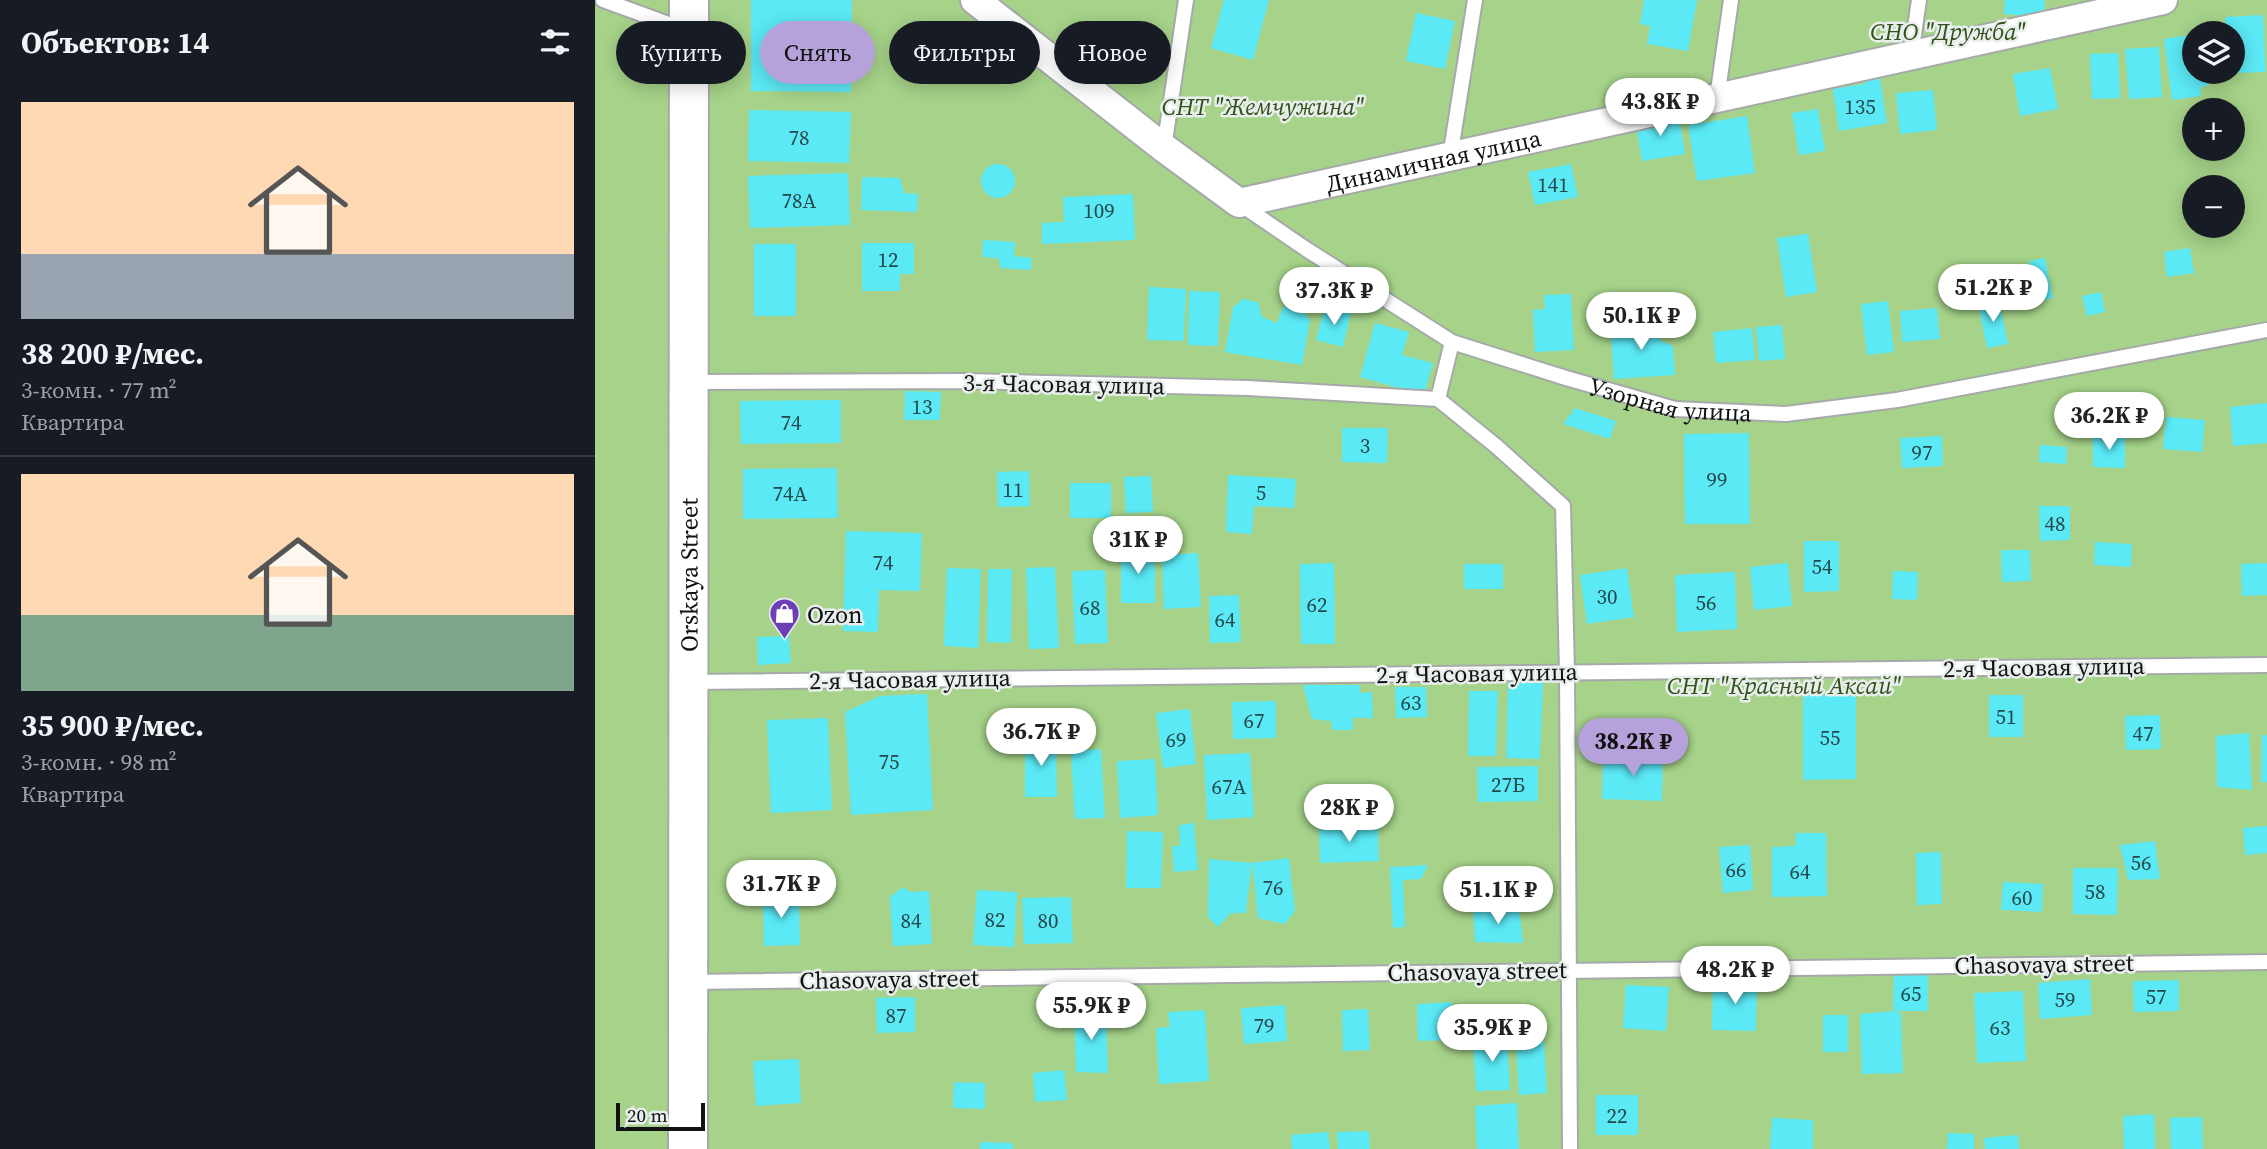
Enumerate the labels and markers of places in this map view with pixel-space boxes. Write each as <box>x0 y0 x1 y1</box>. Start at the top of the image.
pin: 43.8K ₽ <box>1595 78 1725 138</box>
pin: 51.2K ₽ <box>1928 264 2058 324</box>
pin: 37.3K ₽ <box>1269 268 1399 327</box>
pin: 50.1K ₽ <box>1576 292 1706 352</box>
pin: 36.2K ₽ <box>2044 392 2174 452</box>
pin: 31K ₽ <box>1089 516 1187 576</box>
shop icon: Ozon <box>767 597 801 641</box>
place label: Ozon <box>807 598 863 631</box>
pin: 36.7K ₽ <box>976 708 1106 768</box>
pin: 38.2K ₽ <box>1568 718 1698 778</box>
pin: 28K ₽ <box>1300 784 1398 844</box>
pin: 31.7K ₽ <box>716 860 846 920</box>
pin: 51.1K ₽ <box>1433 866 1563 926</box>
pin: 48.2K ₽ <box>1670 946 1800 1006</box>
pin: 55.9K ₽ <box>1026 982 1156 1042</box>
pin: 35.9K ₽ <box>1427 1004 1557 1064</box>

